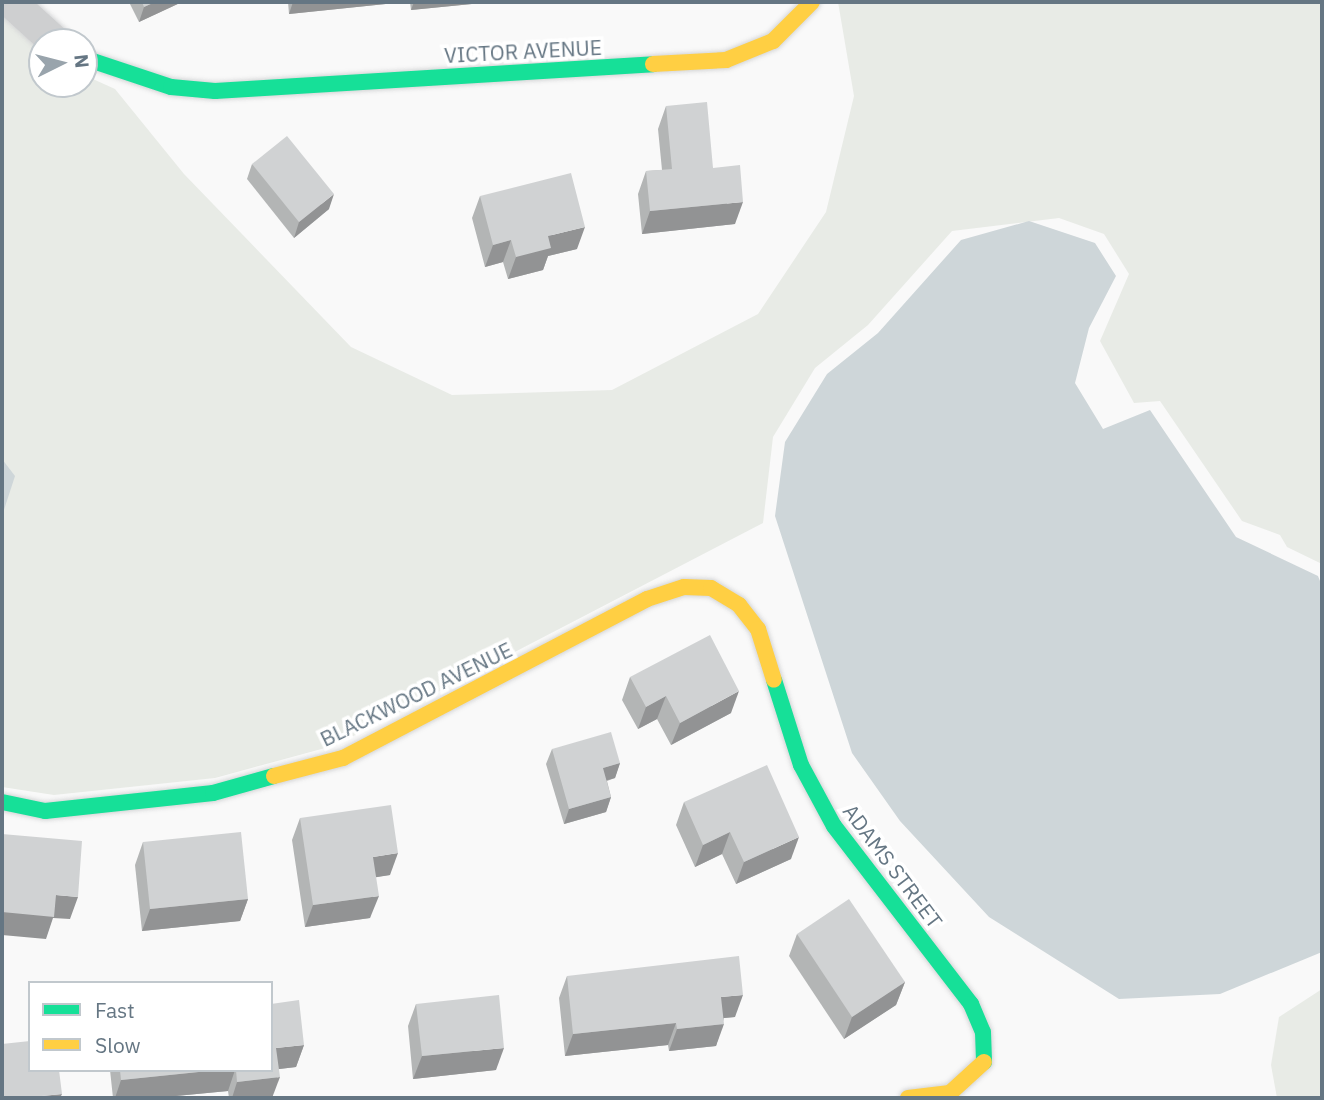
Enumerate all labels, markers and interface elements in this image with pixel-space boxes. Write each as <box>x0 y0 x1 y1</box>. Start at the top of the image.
north arrow <box>28 28 98 98</box>
street label: VICTOR AVENUE <box>443 34 603 68</box>
text: N <box>69 53 95 69</box>
street label: BLACKWOOD AVENUE <box>316 637 516 751</box>
street label: ADAMS STREET <box>838 799 948 933</box>
legend <box>28 981 273 1072</box>
text: Fast <box>95 996 135 1024</box>
text: Slow <box>95 1031 141 1059</box>

